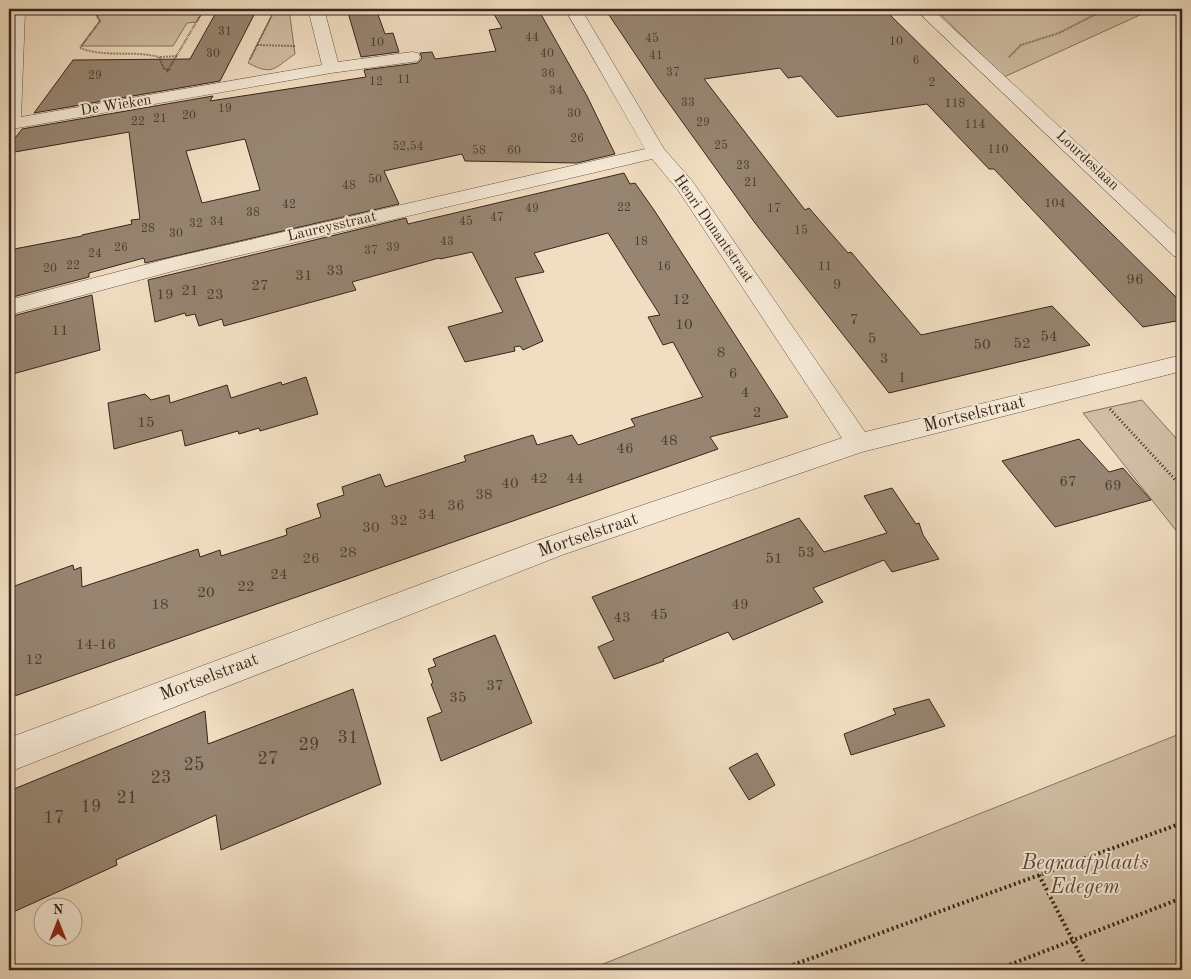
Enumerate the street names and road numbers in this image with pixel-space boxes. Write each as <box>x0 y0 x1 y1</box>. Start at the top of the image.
street label: De Wieken <box>79 93 153 119</box>
street label: Lourdeslaan <box>1053 128 1121 194</box>
street label: Henri Dunantstraat <box>670 172 756 286</box>
street label: Laureysstraat <box>286 209 378 245</box>
street label: Mortselstraat <box>921 393 1027 435</box>
street label: Mortselstraat <box>536 510 640 560</box>
street label: Mortselstraat <box>157 650 261 704</box>

